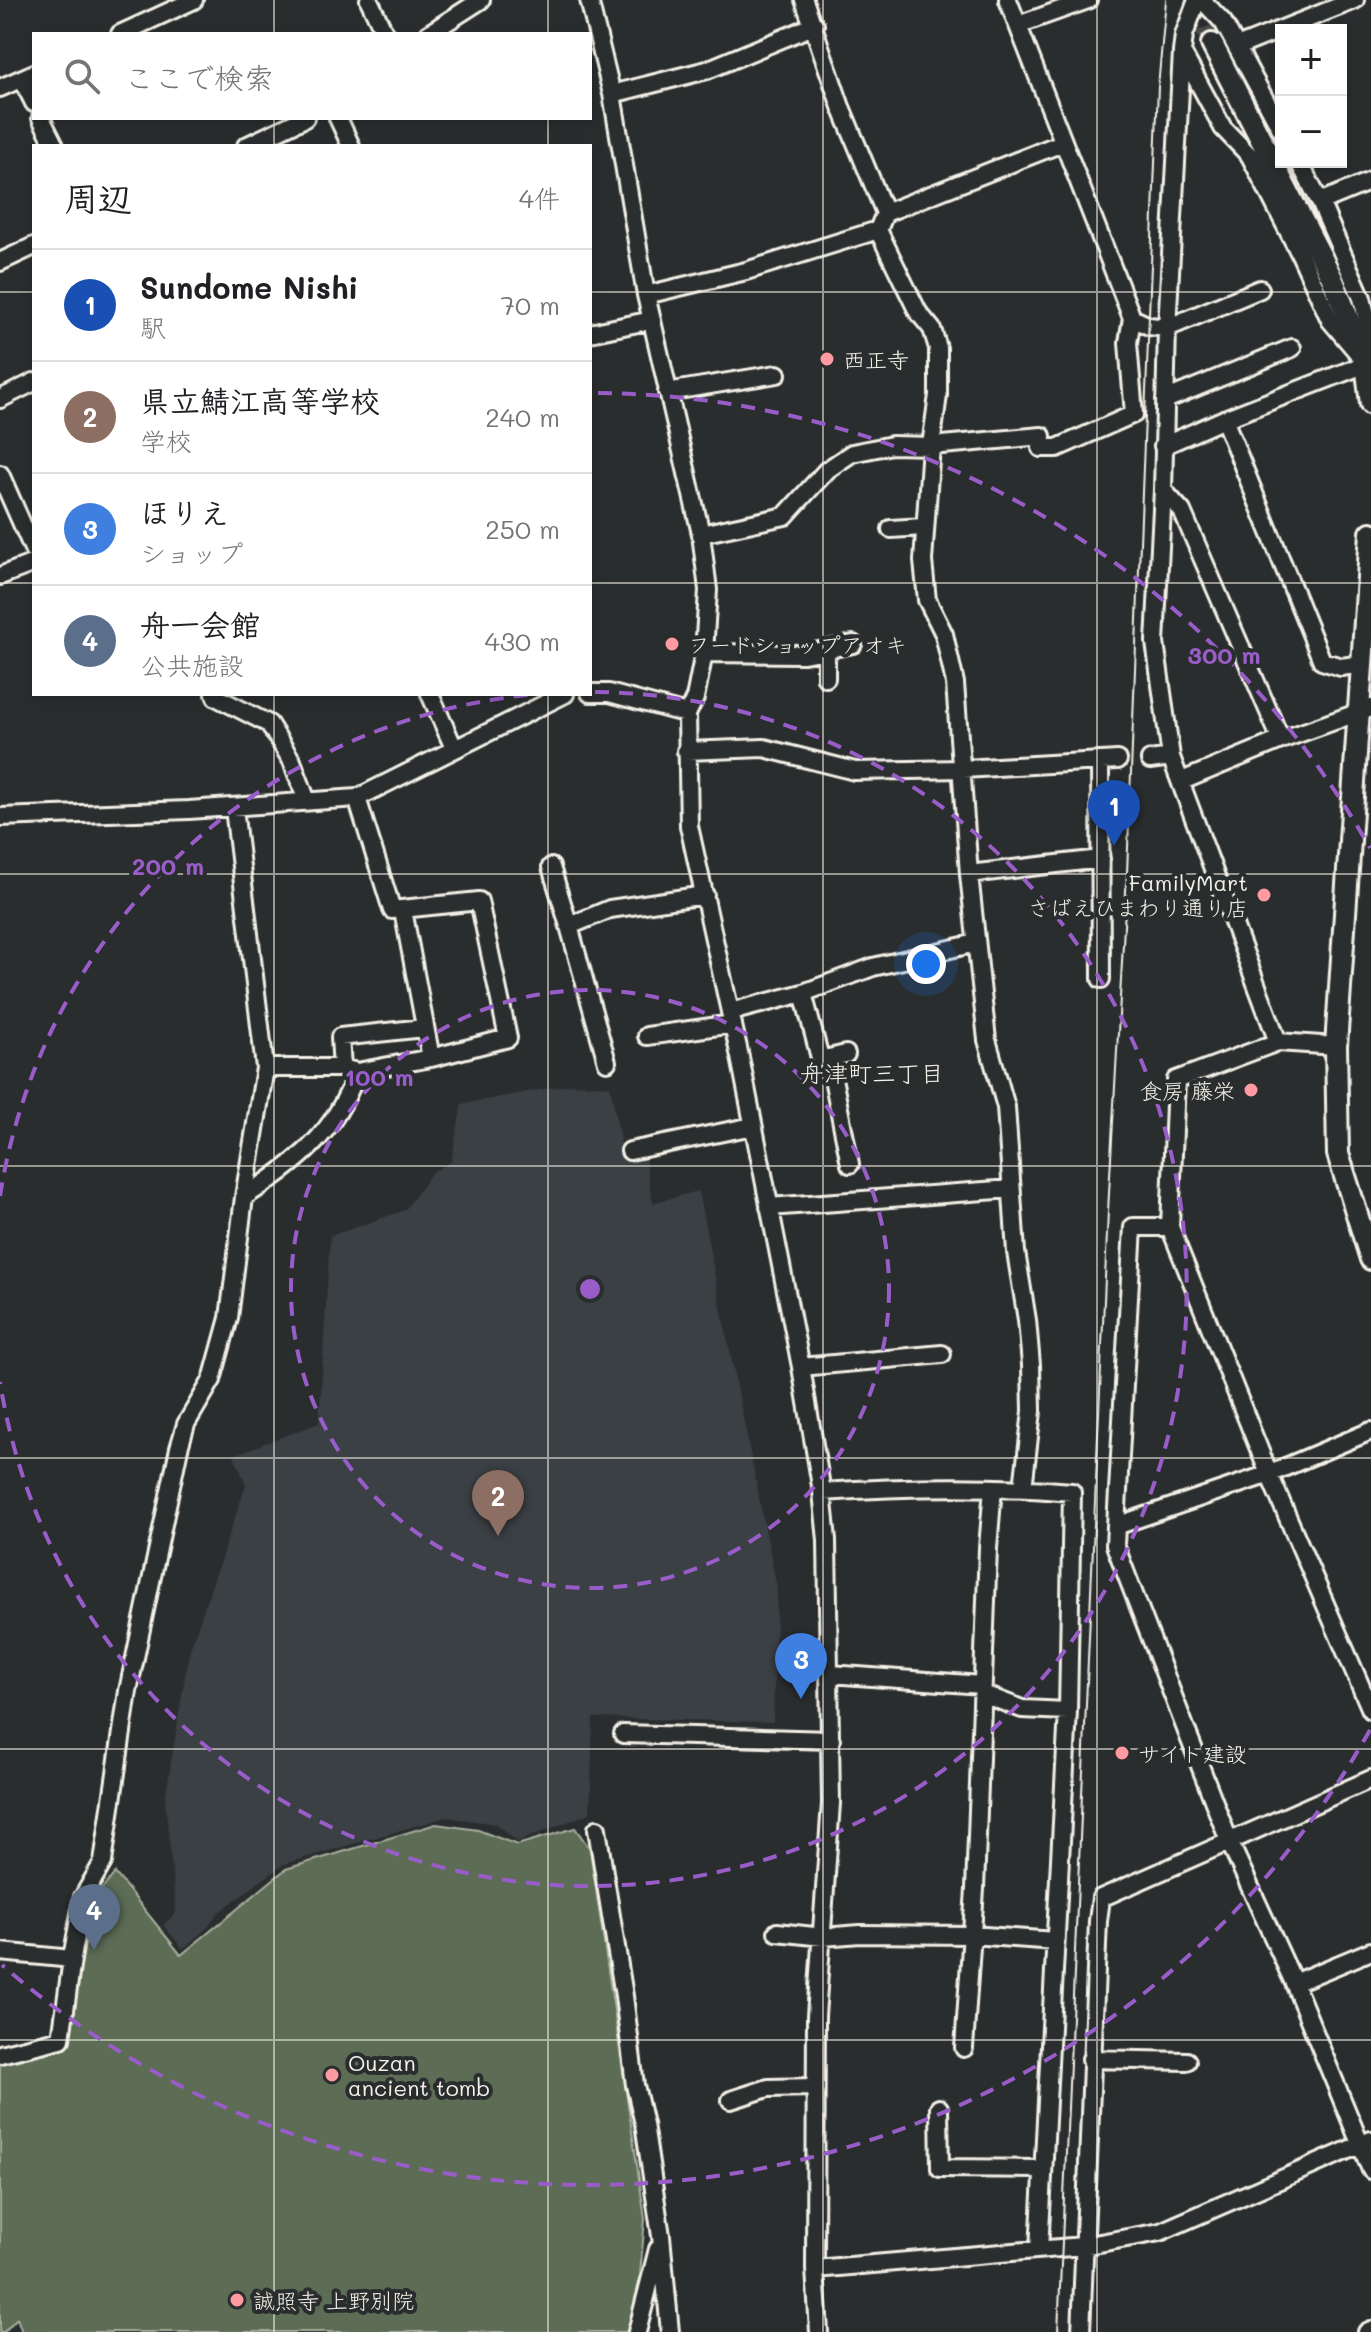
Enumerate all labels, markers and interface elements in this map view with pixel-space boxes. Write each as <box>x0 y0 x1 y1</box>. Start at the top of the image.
map controls <box>1275 24 1347 168</box>
button: + <box>1275 24 1347 96</box>
search box <box>32 32 592 120</box>
icon: search <box>60 54 104 98</box>
text: ここで検索 <box>124 57 274 97</box>
button: − <box>1275 96 1347 168</box>
text: 周辺 <box>64 175 132 220</box>
text: 4件 <box>519 181 560 215</box>
text: Sundome Nishi <box>140 267 359 307</box>
text: 1 <box>84 288 96 322</box>
text: 70 m <box>500 288 560 322</box>
text: 駅 <box>140 310 166 344</box>
place label: 西正寺 <box>843 345 909 374</box>
marker: 西正寺 <box>818 350 836 368</box>
text: 県立鯖江高等学校 <box>140 380 380 420</box>
text: 2 <box>83 400 97 434</box>
text: 240 m <box>485 400 560 434</box>
text: 学校 <box>140 424 192 458</box>
text: ほりえ <box>140 492 230 532</box>
text: 3 <box>82 512 98 546</box>
text: 250 m <box>485 512 560 546</box>
text: ショップ <box>140 536 243 570</box>
text: 舟一会館 <box>140 604 260 644</box>
text: 4 <box>82 624 98 658</box>
text: 430 m <box>484 624 560 658</box>
place label: フードショップアオキ <box>688 630 907 659</box>
marker: フードショップアオキ <box>663 635 681 653</box>
text: 300 m <box>1188 639 1260 670</box>
text: 公共施設 <box>140 648 244 682</box>
pin: 1 <box>1088 780 1140 846</box>
text: 200 m <box>132 850 204 881</box>
place label: FamilyMart さばえひまわり通り店 <box>1028 868 1248 922</box>
marker: FamilyMart さばえひまわり通り店 <box>1255 886 1273 904</box>
your location <box>906 944 946 984</box>
district label: 舟津町三丁目 <box>800 1057 944 1088</box>
text: 100 m <box>344 1061 414 1092</box>
place label: 食房 藤栄 <box>1140 1076 1235 1105</box>
marker: 食房 藤栄 <box>1242 1081 1260 1099</box>
centre of rings <box>576 1275 604 1303</box>
pin: 2 <box>472 1470 524 1536</box>
pin: 3 <box>775 1633 827 1699</box>
place label: サイト建設 <box>1138 1739 1247 1768</box>
marker: サイト建設 <box>1113 1744 1131 1762</box>
pin: 4 <box>68 1884 120 1950</box>
place label: Ouzan ancient tomb <box>348 2048 490 2102</box>
marker: Ouzan ancient tomb <box>323 2066 341 2084</box>
place label: 誠照寺 上野別院 <box>253 2286 414 2315</box>
marker: 誠照寺 上野別院 <box>228 2291 246 2309</box>

